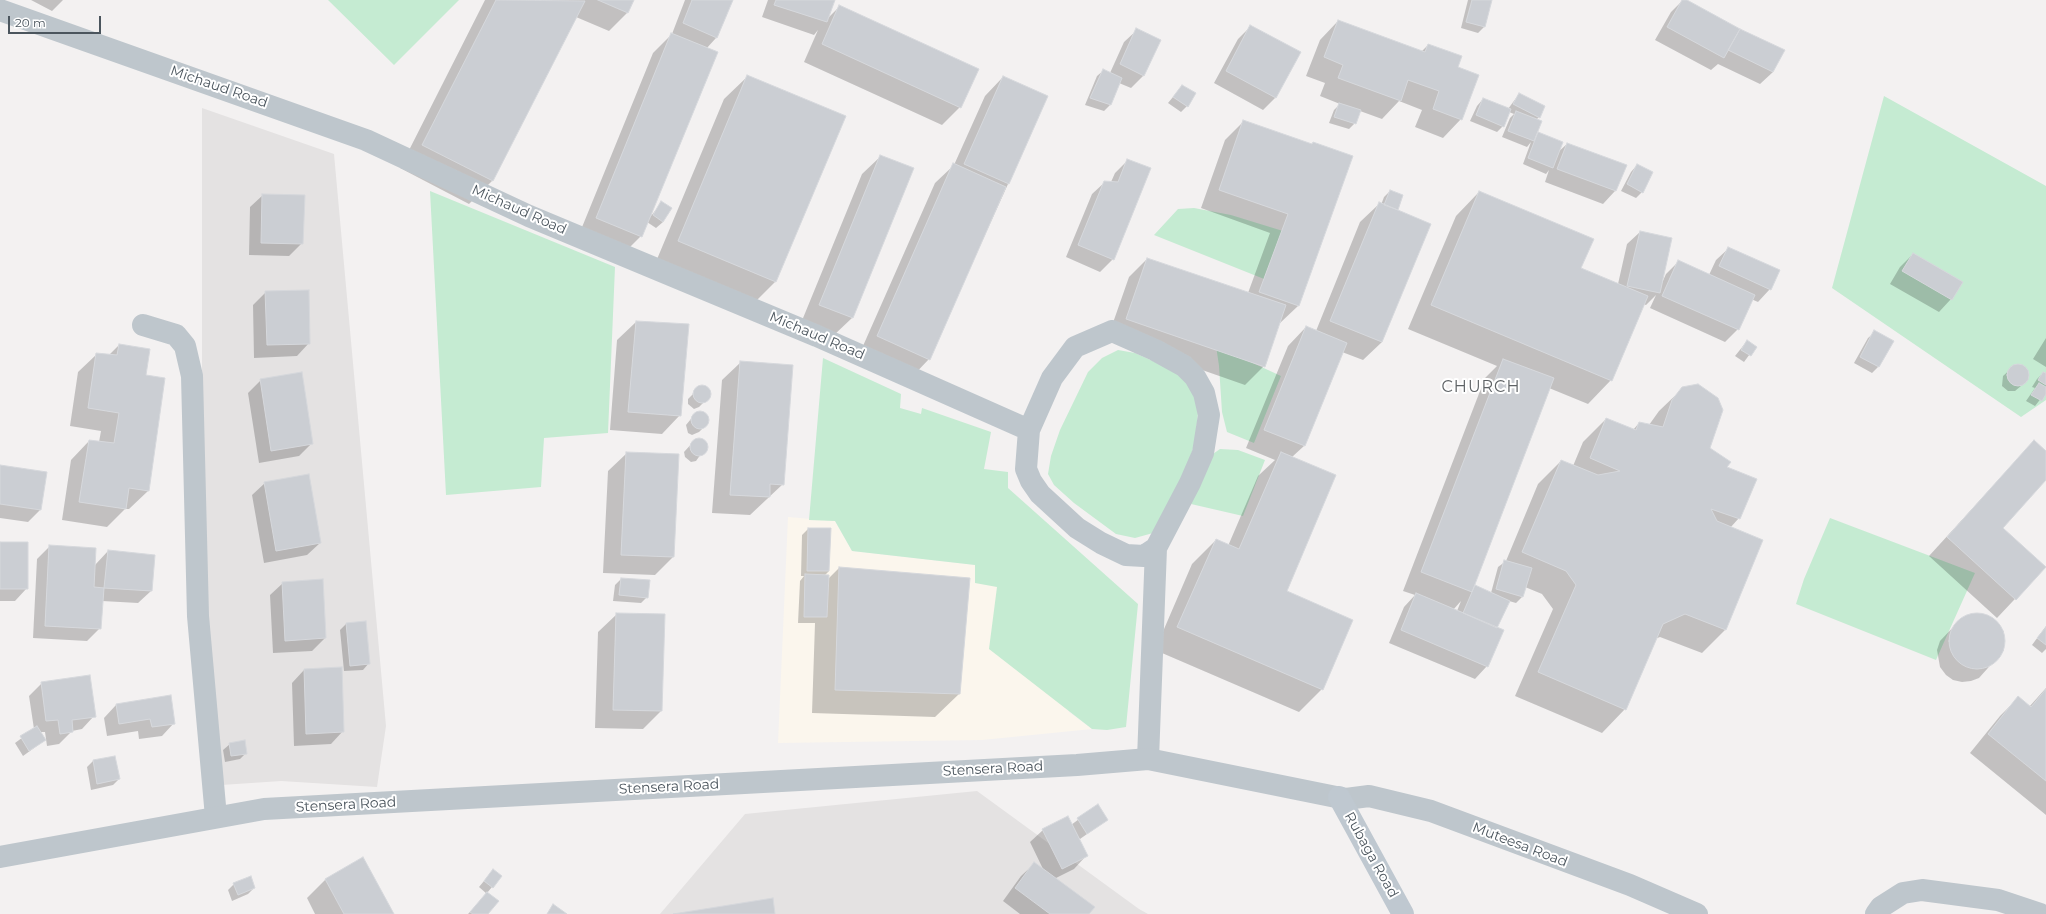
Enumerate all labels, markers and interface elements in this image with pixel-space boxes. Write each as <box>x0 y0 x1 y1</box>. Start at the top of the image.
scale bar <box>10 8 103 34</box>
text: 20 m <box>15 15 46 30</box>
street label: Michaud Road <box>168 62 270 112</box>
street label: Michaud Road <box>469 182 569 238</box>
street label: Michaud Road <box>767 308 867 364</box>
district label: CHURCH <box>1442 377 1520 397</box>
street label: Stensera Road <box>942 758 1044 780</box>
street label: Stensera Road <box>618 776 720 798</box>
street label: Stensera Road <box>295 794 397 816</box>
street label: Rubaga Road <box>1341 809 1401 901</box>
street label: Muteesa Road <box>1470 819 1570 871</box>

